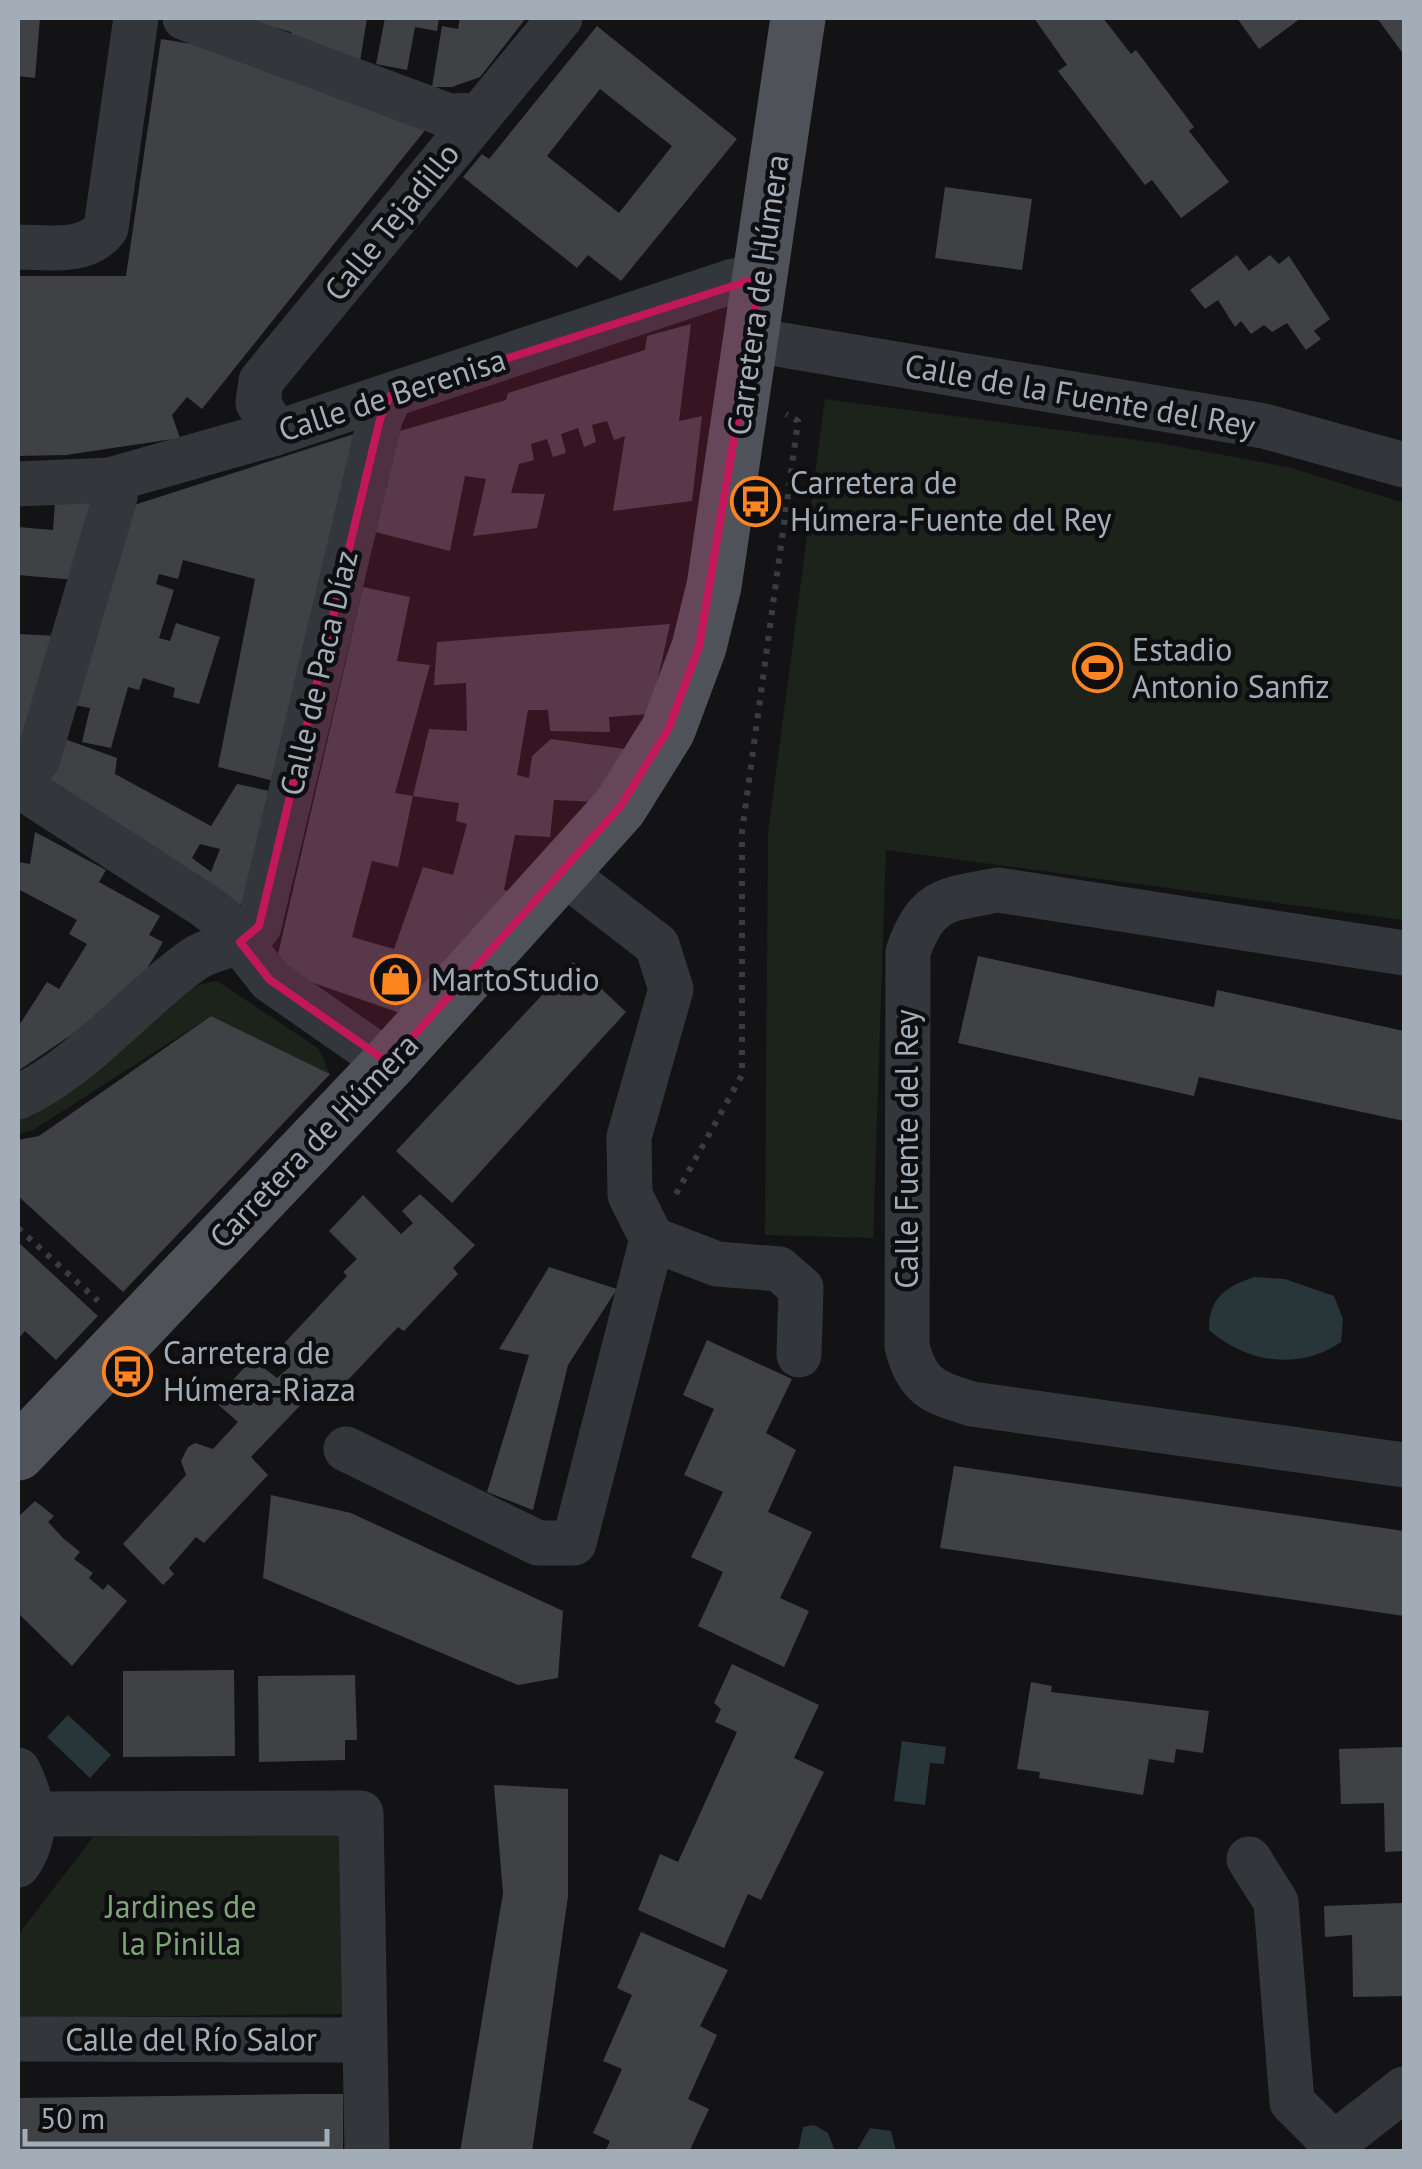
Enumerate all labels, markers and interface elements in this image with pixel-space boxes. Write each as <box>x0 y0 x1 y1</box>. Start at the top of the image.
street label: Calle Tejadillo <box>314 134 468 309</box>
street label: Carretera de Húmera <box>716 152 798 438</box>
street label: Calle de Berenisa <box>273 338 511 451</box>
street label: Calle de la Fuente del Rey <box>902 344 1259 447</box>
place label: Carretera de Húmera-Fuente del Rey <box>790 461 1112 540</box>
bus stop icon: Carretera de Húmera-Fuente del Rey <box>729 475 781 527</box>
street label: Calle de Paca Díaz <box>269 546 367 799</box>
place label: Estadio Antonio Sanfiz <box>1132 628 1330 707</box>
sports icon: Estadio Antonio Sanfiz <box>1071 642 1123 694</box>
shop icon: MartoStudio <box>370 954 422 1006</box>
place label: MartoStudio <box>431 958 600 1000</box>
street label: Calle Fuente del Rey <box>885 1009 927 1289</box>
street label: Carretera de Húmera <box>200 1024 427 1257</box>
place label: Carretera de Húmera-Riaza <box>163 1331 356 1410</box>
bus stop icon: Carretera de Húmera-Riaza <box>102 1345 154 1397</box>
park label: Jardines de la Pinilla <box>103 1885 257 1964</box>
street label: Calle del Río Salor <box>65 2018 317 2060</box>
scale bar <box>25 2084 328 2146</box>
text: 50 m <box>40 2098 105 2137</box>

